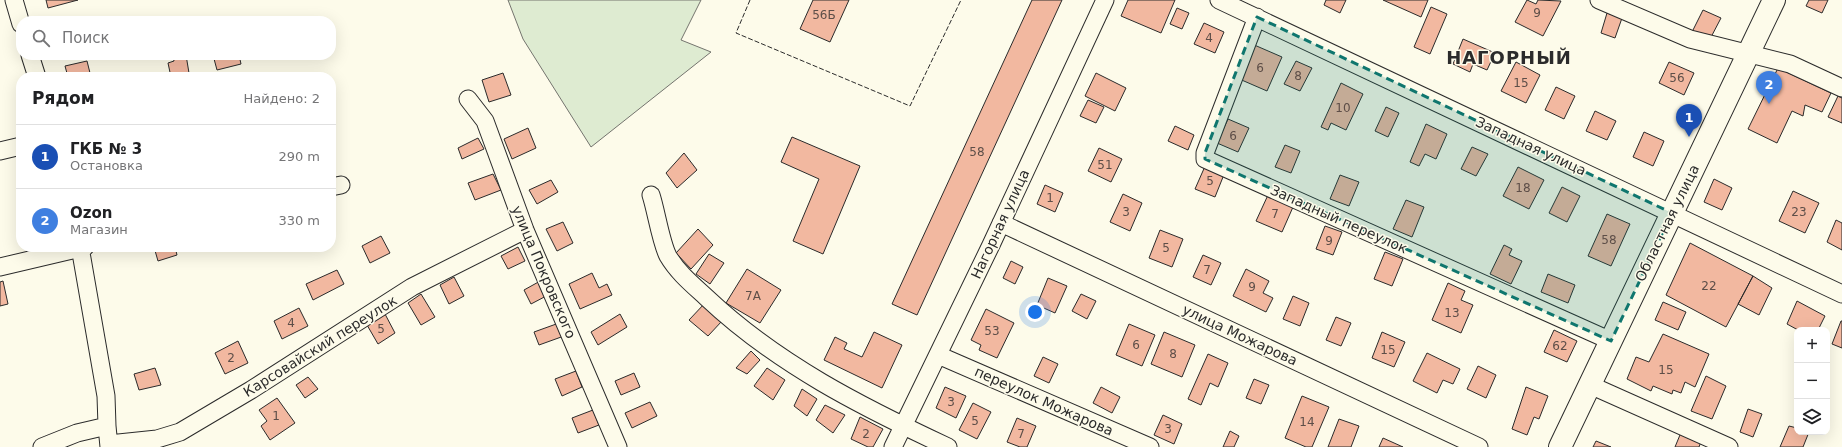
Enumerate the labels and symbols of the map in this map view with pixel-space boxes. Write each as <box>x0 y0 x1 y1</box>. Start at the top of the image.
house number: 9 <box>1533 6 1541 20</box>
house number: 56Б <box>812 8 836 22</box>
house number: 4 <box>1205 31 1213 45</box>
district label: НАГОРНЫЙ <box>1446 47 1572 68</box>
house number: 6 <box>1256 61 1264 75</box>
house number: 8 <box>1294 69 1302 83</box>
house number: 56 <box>1669 71 1685 85</box>
pin: 2 <box>1756 71 1782 104</box>
house number: 15 <box>1513 76 1529 90</box>
house number: 10 <box>1335 101 1351 115</box>
pin: 1 <box>1676 104 1702 137</box>
street label: Западная улица <box>1473 113 1589 179</box>
house number: 6 <box>1229 129 1237 143</box>
house number: 58 <box>969 145 985 159</box>
house number: 51 <box>1097 158 1113 172</box>
street label: Областная улица <box>1632 162 1702 284</box>
street label: Нагорная улица <box>968 167 1032 281</box>
house number: 5 <box>1206 174 1214 188</box>
house number: 18 <box>1515 181 1531 195</box>
street label: Западный переулок <box>1268 182 1410 256</box>
house number: 1 <box>1046 191 1054 205</box>
street label: улица Покровского <box>509 203 579 341</box>
house number: 3 <box>1122 205 1130 219</box>
house number: 23 <box>1791 205 1807 219</box>
house number: 7 <box>1271 207 1279 221</box>
house number: 58 <box>1601 233 1617 247</box>
house number: 9 <box>1325 234 1333 248</box>
house number: 5 <box>1162 241 1170 255</box>
house number: 7 <box>1203 263 1211 277</box>
house number: 22 <box>1701 279 1717 293</box>
house number: 9 <box>1248 280 1256 294</box>
house number: 7А <box>745 289 762 303</box>
street label: Карсовайский переулок <box>240 292 400 400</box>
street label: улица Можарова <box>1180 301 1300 369</box>
your location <box>1025 302 1045 322</box>
house number: 13 <box>1444 306 1460 320</box>
house number: 4 <box>287 316 295 330</box>
house number: 5 <box>377 322 385 336</box>
house number: 53 <box>984 324 1000 338</box>
house number: 6 <box>1132 338 1140 352</box>
house number: 62 <box>1552 339 1568 353</box>
house number: 15 <box>1380 343 1396 357</box>
house number: 8 <box>1169 347 1177 361</box>
house number: 2 <box>227 351 235 365</box>
street label: переулок Можарова <box>972 363 1116 439</box>
house number: 15 <box>1658 363 1674 377</box>
house number: 3 <box>947 395 955 409</box>
house number: 1 <box>272 409 280 423</box>
house number: 5 <box>971 414 979 428</box>
house number: 14 <box>1299 415 1315 429</box>
house number: 3 <box>1164 422 1172 436</box>
house number: 2 <box>862 427 870 441</box>
house number: 7 <box>1017 427 1025 441</box>

